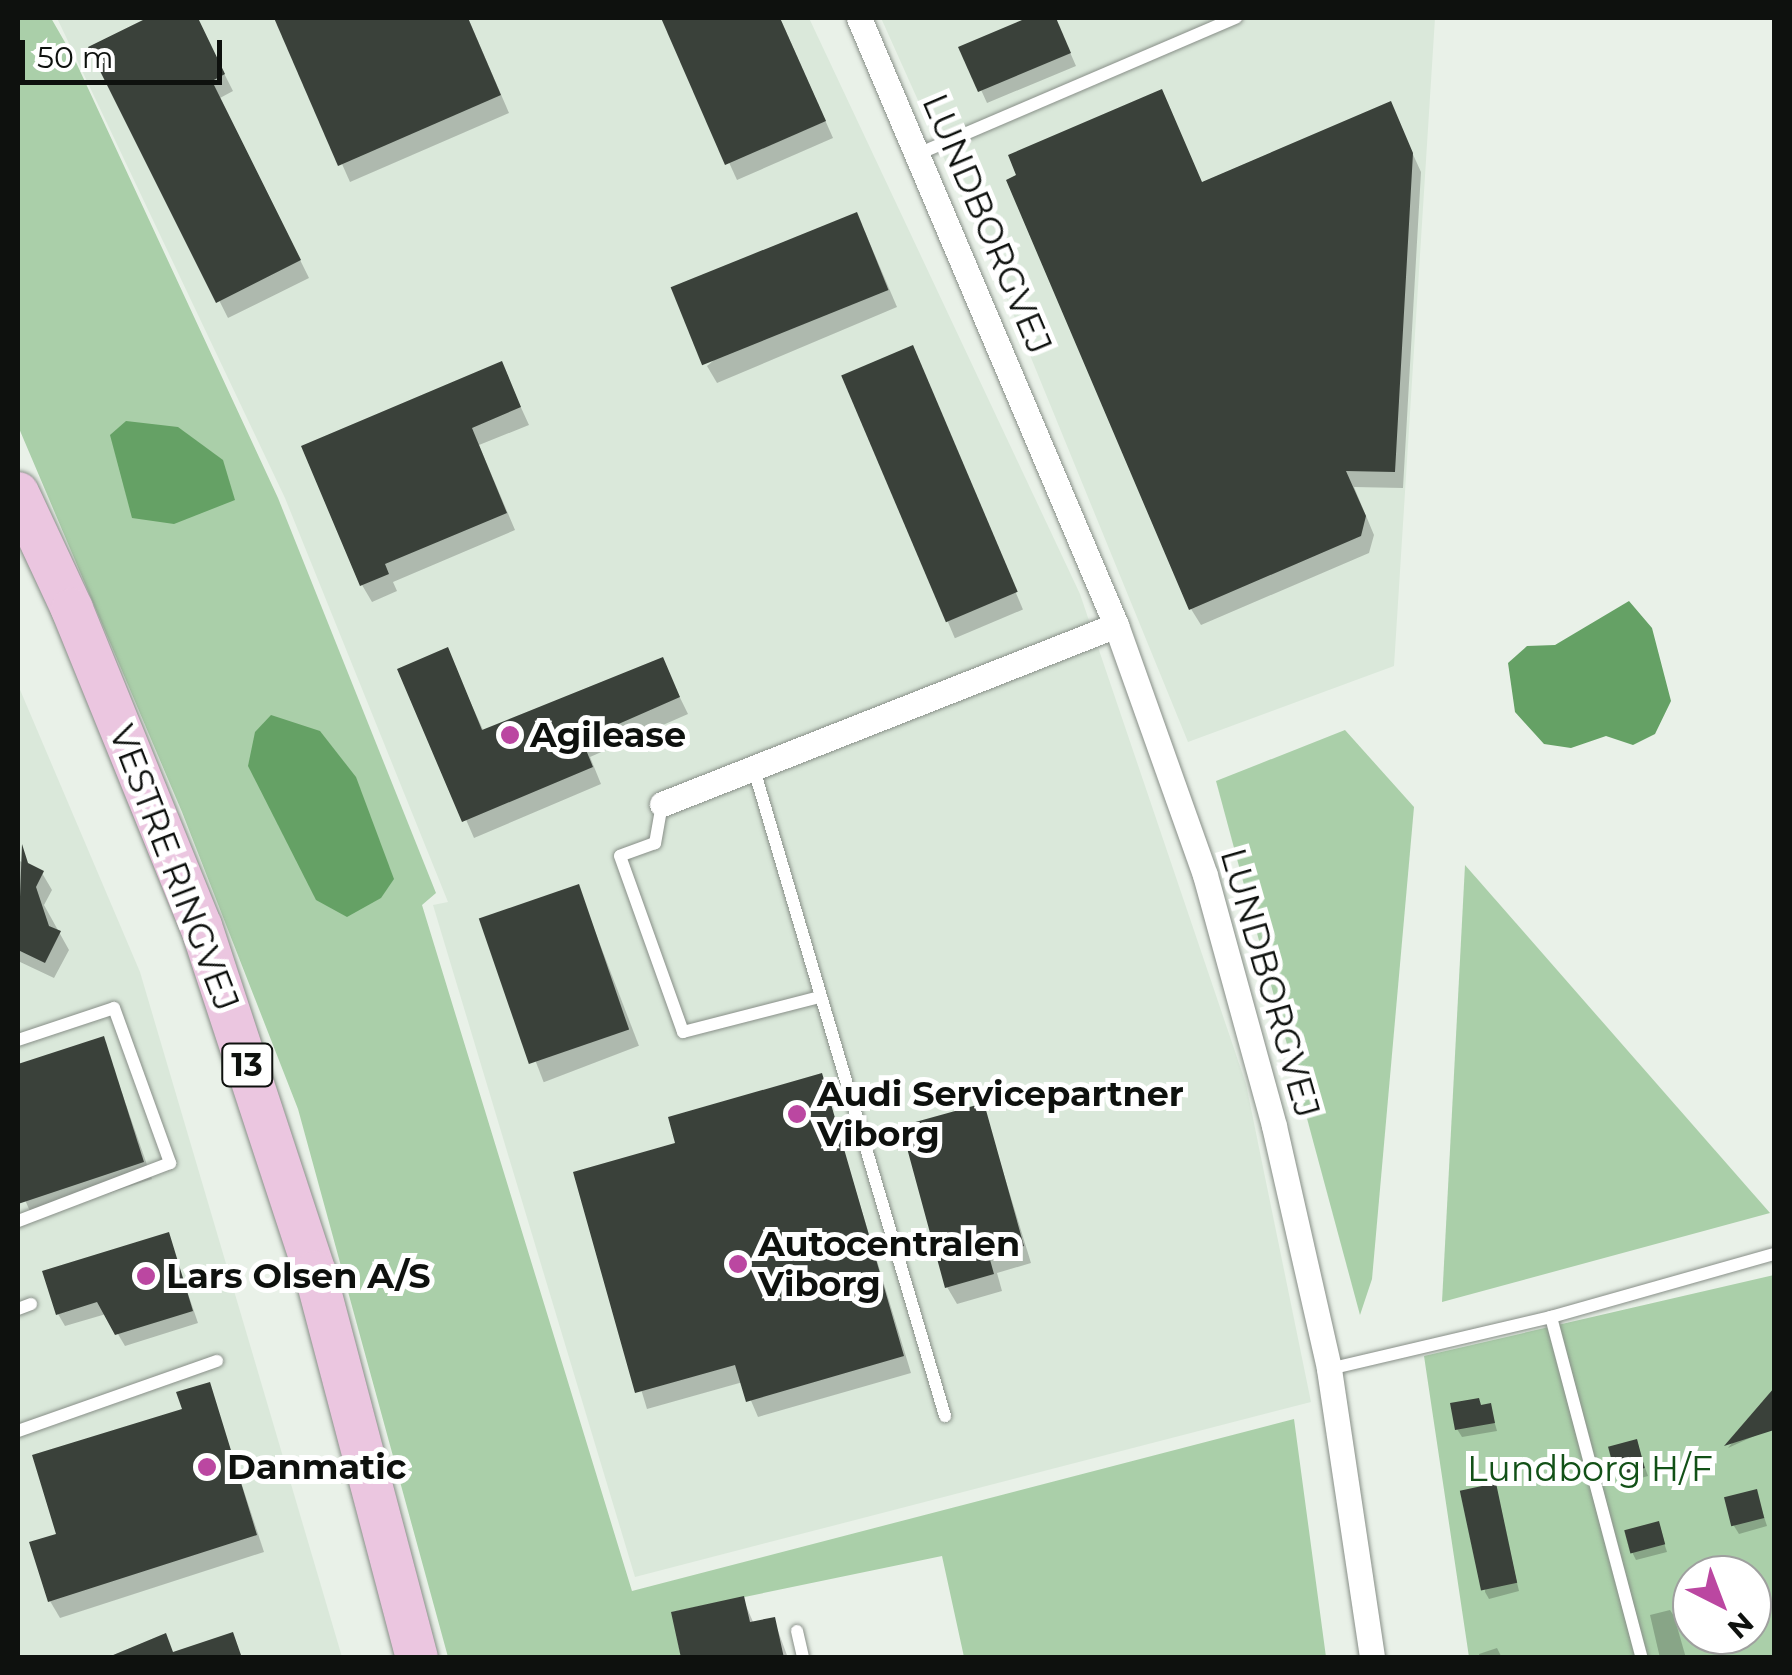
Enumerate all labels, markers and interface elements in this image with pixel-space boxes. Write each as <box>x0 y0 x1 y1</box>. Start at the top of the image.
scale bar <box>25 20 228 82</box>
text: 50 m <box>37 39 114 76</box>
street label: LUNDBORGVEJ <box>913 88 1061 360</box>
place label: Agilease <box>530 714 686 756</box>
street label: VESTRE RINGVEJ <box>100 719 248 1017</box>
marker: Agilease <box>499 724 521 746</box>
street label: LUNDBORGVEJ <box>1211 843 1329 1123</box>
road number: 13 <box>220 1038 274 1092</box>
place label: Audi Servicepartner Viborg <box>817 1073 1184 1155</box>
marker: Audi Servicepartner Viborg <box>786 1103 808 1125</box>
place label: Autocentralen Viborg <box>758 1223 1020 1305</box>
marker: Autocentralen Viborg <box>727 1253 749 1275</box>
place label: Lars Olsen A/S <box>166 1255 430 1297</box>
marker: Lars Olsen A/S <box>135 1265 157 1287</box>
place label: Danmatic <box>227 1446 406 1488</box>
park label: Lundborg H/F <box>1467 1448 1713 1490</box>
marker: Danmatic <box>196 1456 218 1478</box>
north arrow <box>1672 1555 1772 1655</box>
text: N <box>1721 1606 1761 1646</box>

